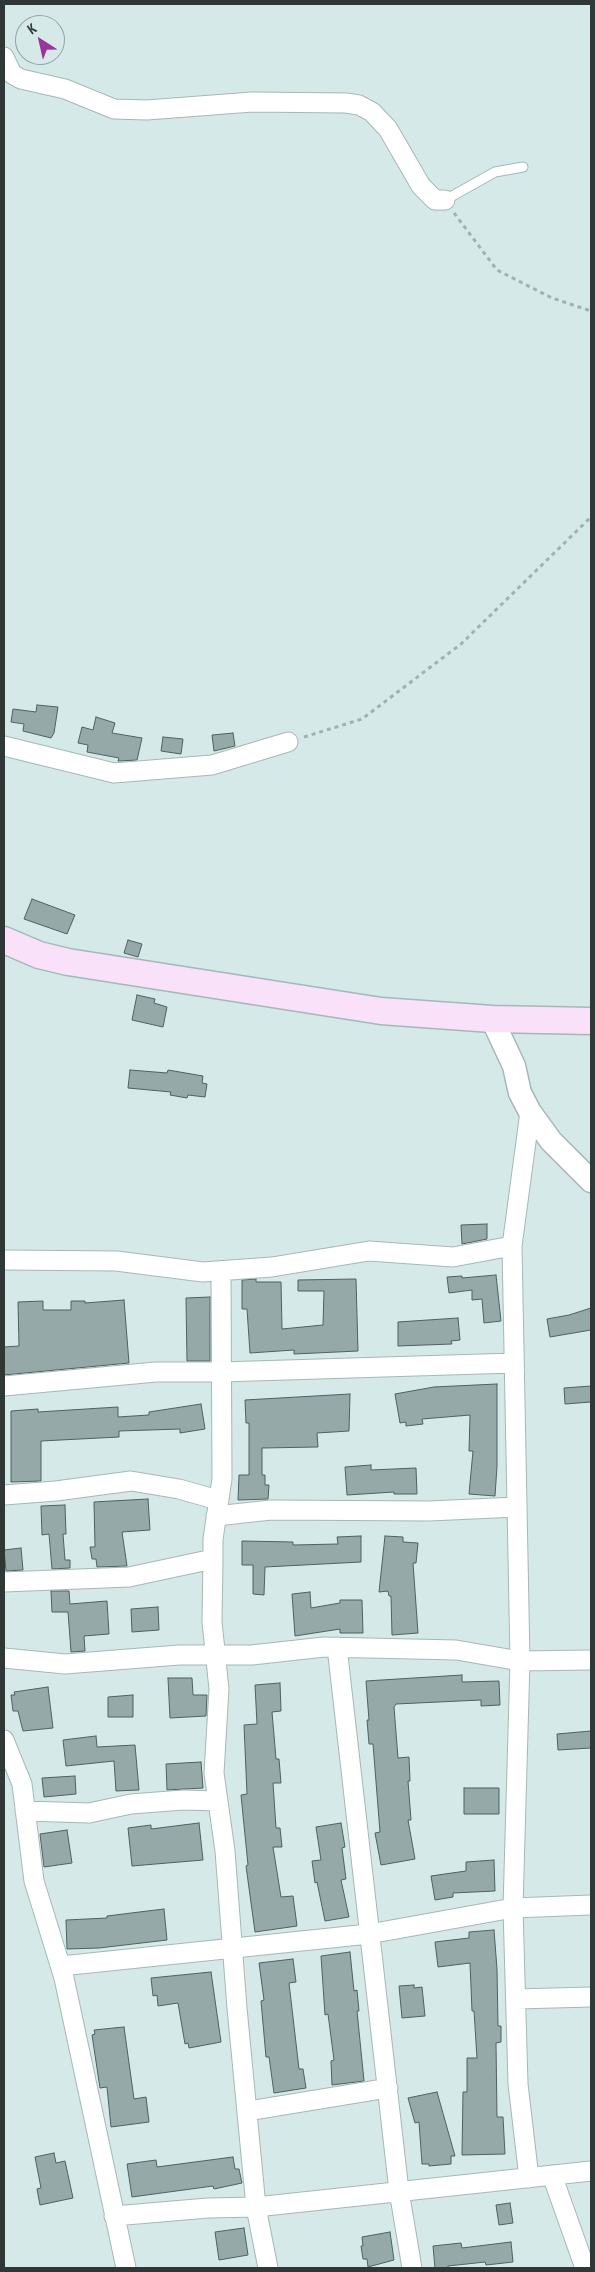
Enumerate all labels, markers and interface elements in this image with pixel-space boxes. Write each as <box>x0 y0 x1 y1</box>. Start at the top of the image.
north arrow <box>15 15 65 65</box>
text: K <box>24 19 40 38</box>

